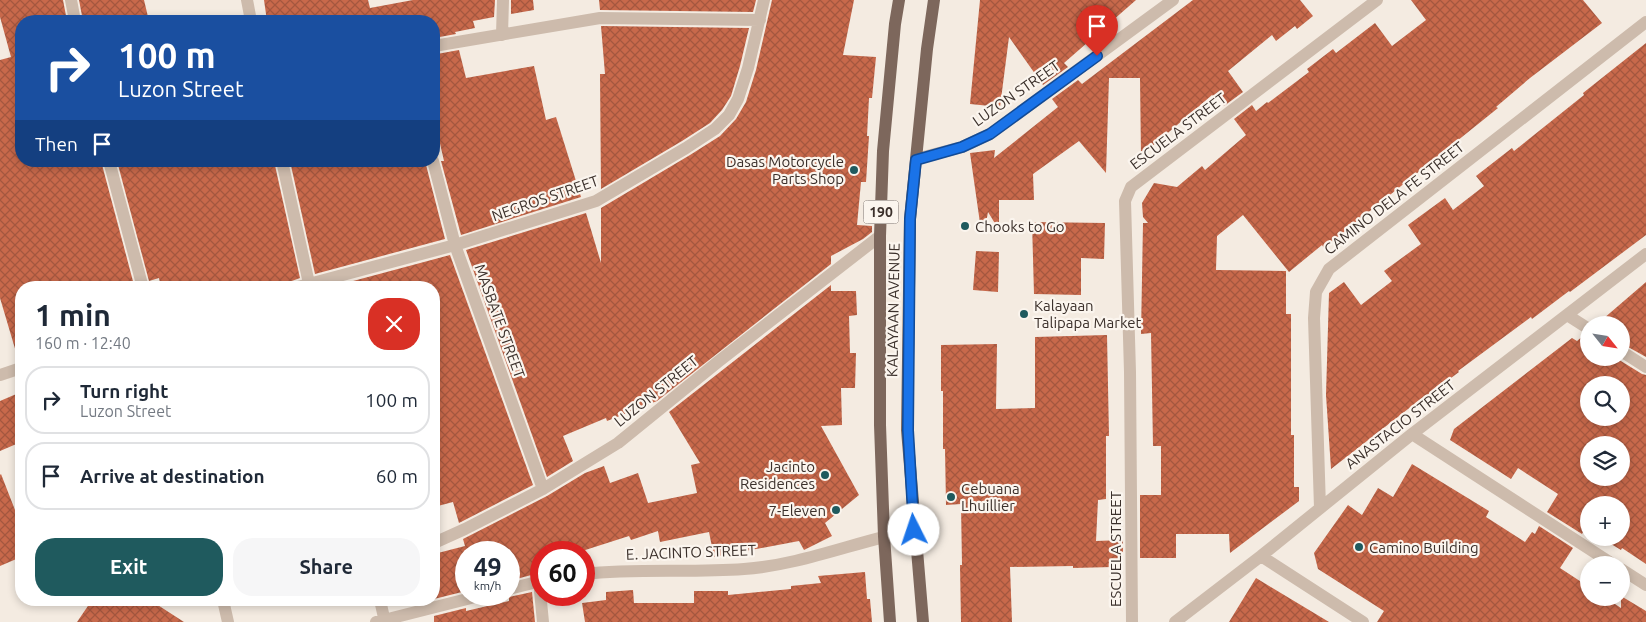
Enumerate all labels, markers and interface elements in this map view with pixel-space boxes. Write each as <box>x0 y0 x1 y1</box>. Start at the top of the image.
pin <box>1076 5 1118 56</box>
icon: arrive <box>1083 12 1111 40</box>
icon: right <box>35 35 100 100</box>
text: 100 m <box>118 35 216 75</box>
street label: LUZON STREET <box>969 56 1063 129</box>
text: Luzon Street <box>118 76 244 101</box>
street label: ESCUELA STREET <box>1127 89 1230 173</box>
icon: arrive <box>88 130 116 158</box>
text: Then <box>35 133 78 155</box>
street label: CAMINO DELA FE STREET <box>1321 138 1468 258</box>
place label: Dasas Motorcycle Parts Shop <box>726 153 844 187</box>
marker: Dasas Motorcycle Parts Shop <box>848 164 860 176</box>
street label: NEGROS STREET <box>489 172 601 224</box>
road number: 190 <box>864 200 898 223</box>
place label: Chooks to Go <box>975 218 1065 235</box>
marker: Chooks to Go <box>959 220 971 232</box>
street label: KALAYAAN AVENUE <box>883 243 903 377</box>
street label: MASBATE STREET <box>471 262 529 381</box>
place label: Kalayaan Talipapa Market <box>1034 297 1141 331</box>
text: 1 min <box>35 298 111 332</box>
button: close <box>368 298 420 350</box>
marker: Kalayaan Talipapa Market <box>1018 308 1030 320</box>
north arrow <box>1580 316 1630 366</box>
map controls <box>1580 316 1630 606</box>
text: 160 m · 12:40 <box>35 334 131 352</box>
street label: LUZON STREET <box>611 352 702 430</box>
street label: ANASTACIO STREET <box>1342 376 1459 472</box>
button: search <box>1580 376 1630 426</box>
text: Turn right <box>80 380 168 402</box>
icon: right <box>37 386 65 414</box>
text: 100 m <box>365 389 418 411</box>
text: Luzon Street <box>80 402 171 420</box>
button: layers <box>1580 436 1630 486</box>
place label: Jacinto Residences <box>740 458 815 492</box>
icon: arrive <box>37 462 65 490</box>
text: Arrive at destination <box>80 465 265 487</box>
text: 60 m <box>376 465 418 487</box>
marker: Jacinto Residences <box>819 469 831 481</box>
place label: Cebuana Lhuillier <box>961 480 1020 514</box>
street label: ESCUELA STREET <box>1107 490 1124 607</box>
marker: Cebuana Lhuillier <box>945 491 957 503</box>
button: + <box>1580 496 1630 546</box>
place label: 7-Eleven <box>768 502 826 519</box>
position arrow <box>887 503 939 555</box>
marker: 7-Eleven <box>830 504 842 516</box>
button: Exit <box>35 538 223 596</box>
button: Share <box>233 538 420 596</box>
place label: Camino Building <box>1369 539 1479 556</box>
speed limit sign: 60 <box>530 541 595 606</box>
street label: E. JACINTO STREET <box>626 541 757 563</box>
marker: Camino Building <box>1353 541 1365 553</box>
text: 49 <box>473 553 502 581</box>
button: − <box>1580 556 1630 606</box>
text: km/h <box>474 579 501 592</box>

